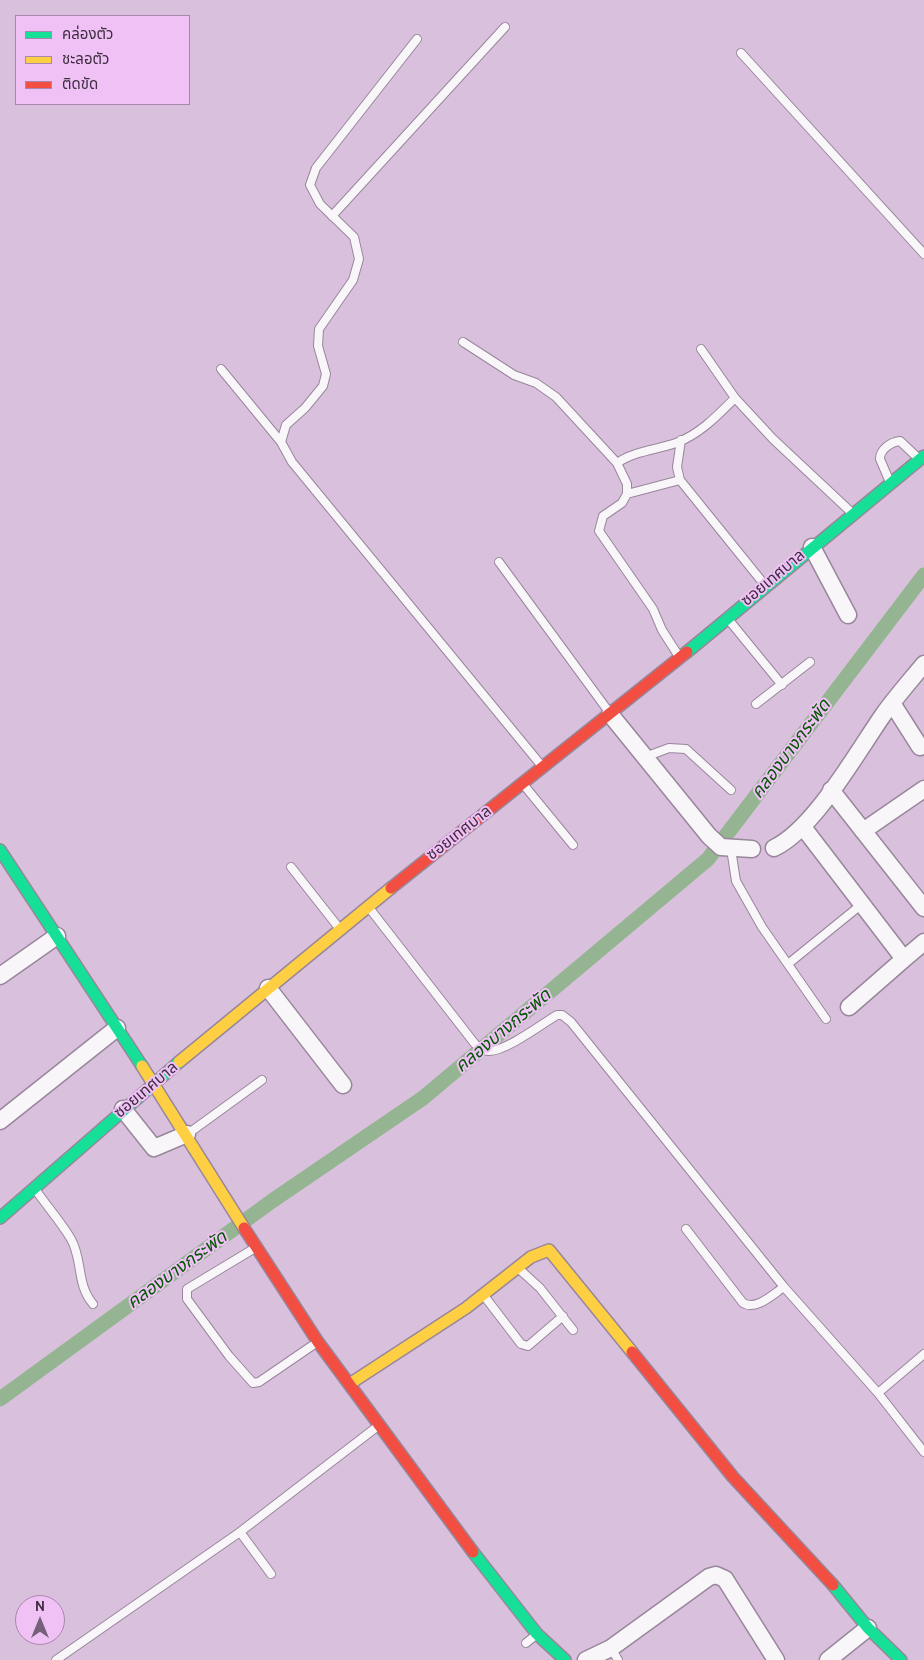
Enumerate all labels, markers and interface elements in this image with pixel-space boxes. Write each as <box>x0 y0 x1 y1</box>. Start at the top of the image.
legend <box>15 15 190 105</box>
text: คล่องตัว <box>62 25 113 43</box>
text: ชะลอตัว <box>62 50 109 68</box>
text: ติดขัด <box>62 75 98 93</box>
street label: ซอยเทศบาล <box>737 546 809 610</box>
water label: คลองบางกระพัด <box>747 695 835 803</box>
street label: ซอยเทศบาล <box>423 802 495 864</box>
water label: คลองบางกระพัด <box>451 985 555 1077</box>
street label: ซอยเทศบาล <box>110 1058 182 1122</box>
water label: คลองบางกระพัด <box>123 1226 231 1314</box>
north arrow <box>15 1595 65 1645</box>
text: N <box>35 1597 45 1615</box>

